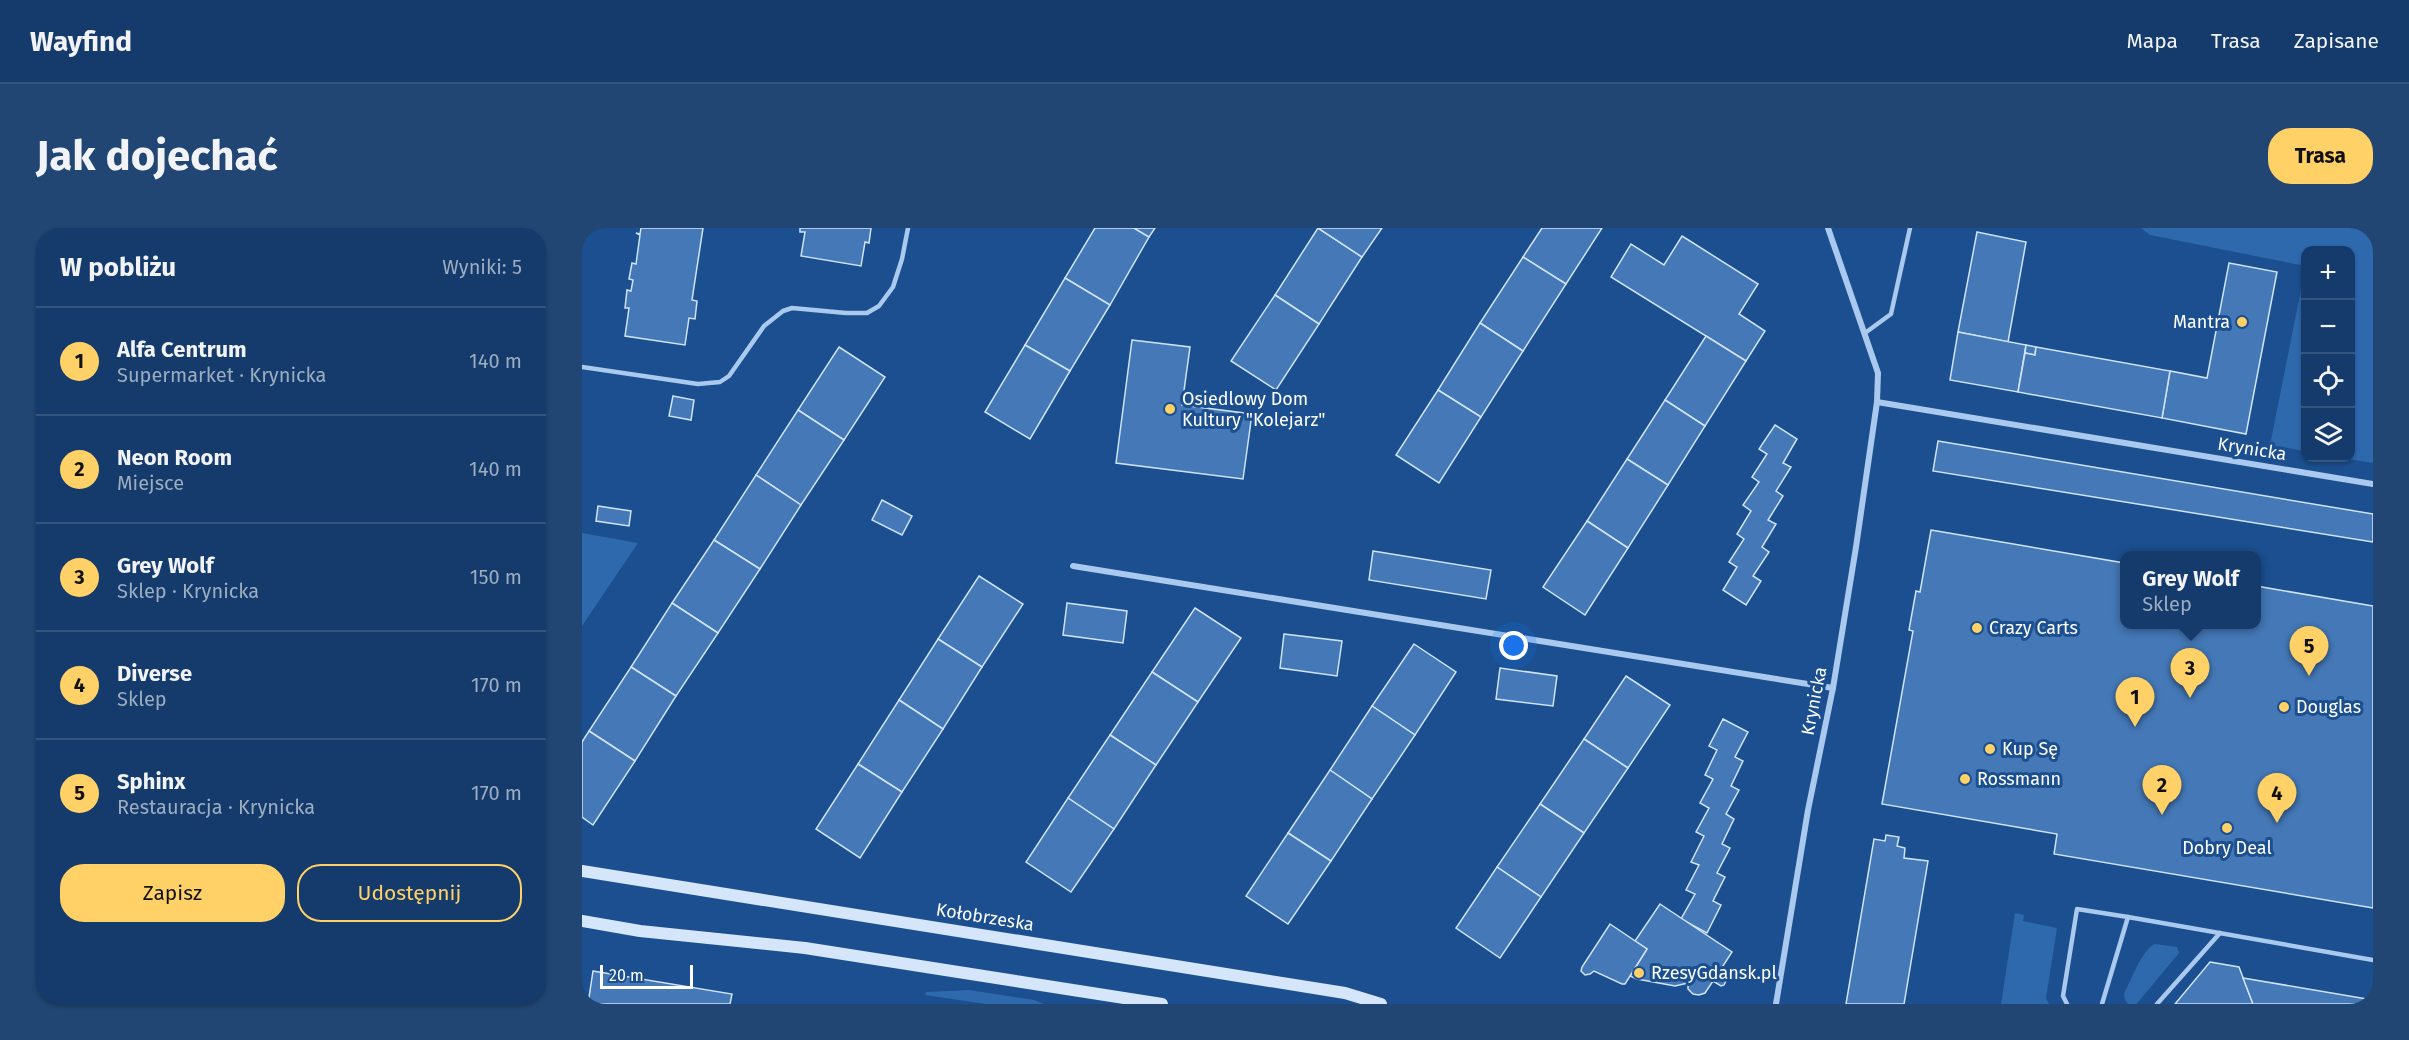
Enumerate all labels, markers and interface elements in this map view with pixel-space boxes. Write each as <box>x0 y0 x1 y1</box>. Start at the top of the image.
text: Wayfind <box>30 25 132 58</box>
text: Mapa <box>2126 28 2178 54</box>
text: Trasa <box>2211 28 2261 54</box>
text: Zapisane <box>2294 28 2379 54</box>
button: Trasa <box>2268 128 2373 184</box>
text: Jak dojechać <box>36 131 278 181</box>
map controls <box>2301 246 2355 462</box>
button: + <box>2301 246 2355 300</box>
text: W pobliżu <box>60 252 176 283</box>
text: Wyniki: 5 <box>442 255 522 279</box>
button: − <box>2301 300 2355 354</box>
place label: Mantra <box>2173 311 2230 333</box>
marker: Mantra <box>2235 315 2249 329</box>
text: Alfa Centrum <box>117 336 247 363</box>
text: 1 <box>75 349 84 373</box>
text: 140 m <box>469 349 522 373</box>
button: locate <box>2301 354 2355 408</box>
text: Supermarket · Krynicka <box>117 363 326 387</box>
place label: Osiedlowy Dom Kultury "Kolejarz" <box>1182 388 1325 431</box>
marker: Osiedlowy Dom Kultury "Kolejarz" <box>1163 402 1177 416</box>
button: layers <box>2301 408 2355 462</box>
street label: Krynicka <box>2216 433 2288 465</box>
text: Neon Room <box>117 444 232 471</box>
text: 2 <box>74 457 85 481</box>
text: 140 m <box>469 457 522 481</box>
text: Miejsce <box>117 471 184 495</box>
popup <box>2120 551 2261 629</box>
text: Grey Wolf <box>117 552 214 579</box>
text: 3 <box>74 565 85 589</box>
text: 150 m <box>470 565 522 589</box>
text: Grey Wolf <box>2142 565 2239 592</box>
text: Sklep · Krynicka <box>117 579 259 603</box>
text: Sklep <box>2142 592 2192 616</box>
place label: Crazy Carts <box>1989 617 2078 639</box>
marker: Crazy Carts <box>1970 621 1984 635</box>
pin: 5 <box>2290 626 2328 676</box>
your location <box>1499 631 1528 660</box>
pin: 3 <box>2170 648 2210 698</box>
text: Diverse <box>117 660 192 687</box>
street label: Krynicka <box>1797 665 1831 737</box>
text: 4 <box>74 673 85 697</box>
text: 170 m <box>471 673 522 697</box>
pin: 1 <box>2116 678 2154 727</box>
text: Sklep <box>117 687 167 711</box>
place label: Douglas <box>2296 696 2361 718</box>
marker: Douglas <box>2277 700 2291 714</box>
place label: Kup Sę <box>2002 738 2058 760</box>
marker: Kup Sę <box>1983 742 1997 756</box>
pin: 2 <box>2142 766 2182 815</box>
text: Sphinx <box>117 768 186 795</box>
place label: Rossmann <box>1977 768 2061 790</box>
marker: Rossmann <box>1958 772 1972 786</box>
pin: 4 <box>2258 774 2296 823</box>
text: 5 <box>74 781 85 805</box>
text: 170 m <box>471 781 522 805</box>
text: Restauracja · Krynicka <box>117 795 315 819</box>
marker: Dobry Deal <box>2220 821 2234 835</box>
place label: Dobry Deal <box>2182 837 2272 859</box>
button: Zapisz <box>60 864 285 922</box>
button: Udostępnij <box>297 864 522 922</box>
street label: Kołobrzeska <box>934 898 1036 936</box>
scale bar <box>600 962 693 990</box>
place label: RzesyGdansk.pl <box>1651 962 1777 984</box>
text: 20 m <box>609 966 644 985</box>
marker: RzesyGdansk.pl <box>1632 966 1646 980</box>

